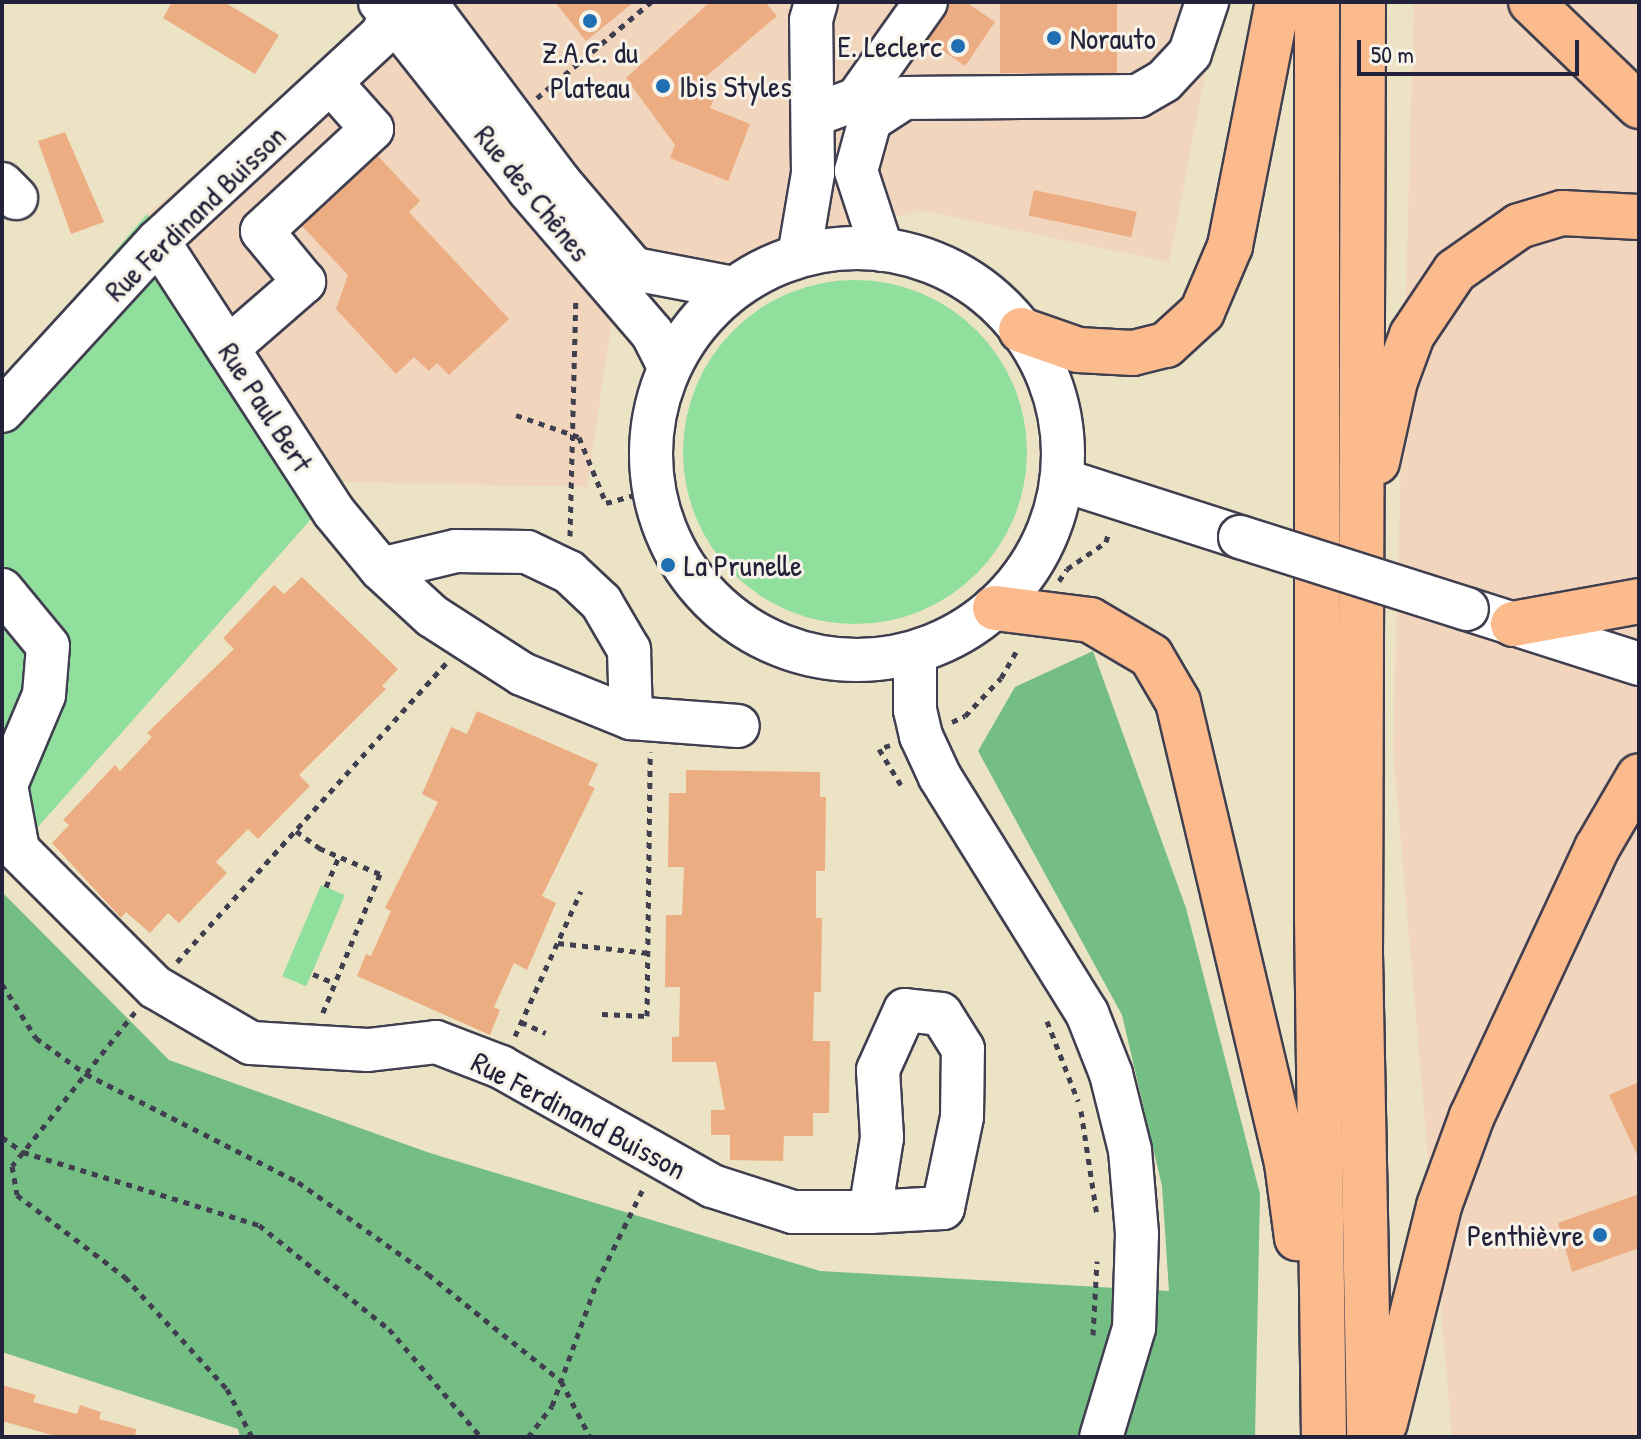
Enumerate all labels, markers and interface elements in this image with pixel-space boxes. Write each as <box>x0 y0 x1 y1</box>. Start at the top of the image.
marker: Z.A.C. du Plateau <box>581 12 599 30</box>
place label: Norauto <box>1070 20 1156 56</box>
scale bar <box>1361 24 1583 74</box>
place label: E. Leclerc <box>838 28 942 64</box>
marker: Norauto <box>1045 29 1063 47</box>
place label: Z.A.C. du Plateau <box>542 34 638 104</box>
marker: E. Leclerc <box>949 37 967 55</box>
text: 50 m <box>1371 38 1414 70</box>
place label: Ibis Styles <box>679 68 792 104</box>
marker: Ibis Styles <box>654 77 672 95</box>
street label: Rue Ferdinand Buisson <box>97 117 293 309</box>
street label: Rue des Chênes <box>467 118 599 268</box>
street label: Rue Paul Bert <box>211 336 321 478</box>
place label: La Prunelle <box>684 547 802 583</box>
marker: La Prunelle <box>659 556 677 574</box>
street label: Rue Ferdinand Buisson <box>466 1043 692 1187</box>
place label: Penthièvre <box>1467 1217 1584 1253</box>
marker: Penthièvre <box>1591 1226 1609 1244</box>

